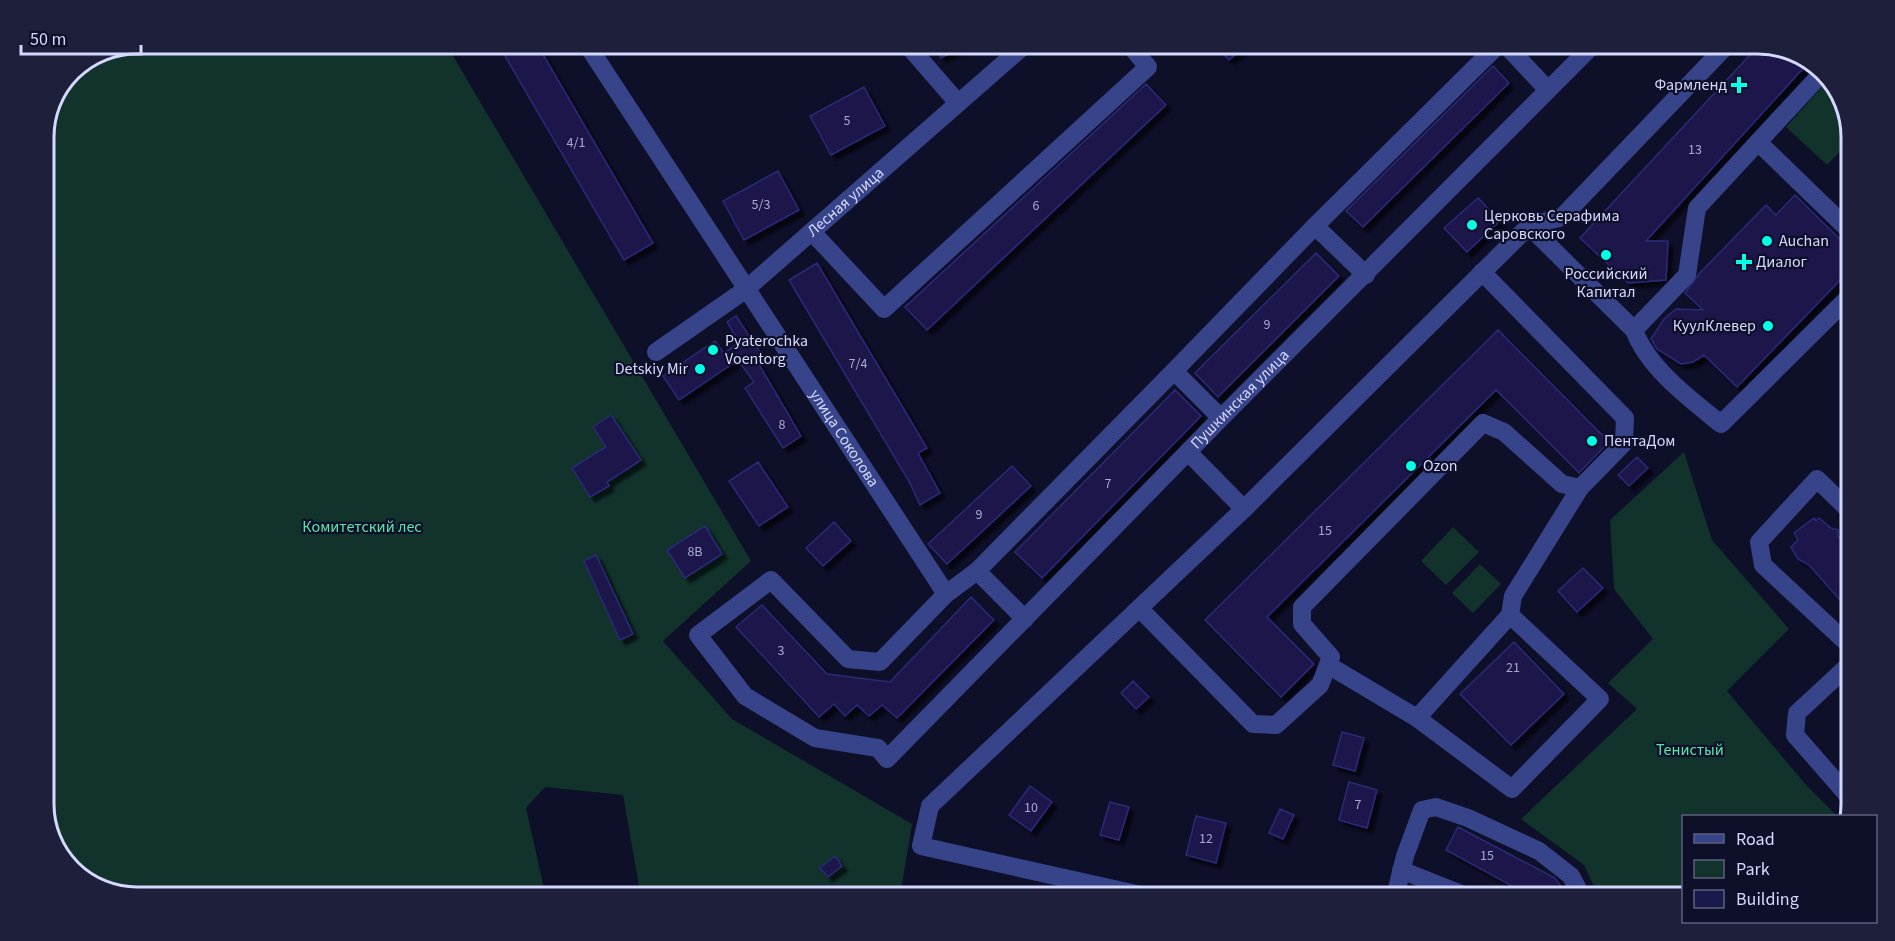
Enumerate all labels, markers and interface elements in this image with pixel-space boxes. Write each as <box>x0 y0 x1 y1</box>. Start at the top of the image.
scale bar <box>21 18 141 56</box>
text: 50 m <box>30 27 66 52</box>
place label: Фармленд <box>1655 74 1727 96</box>
marker: Фармленд <box>1732 78 1746 92</box>
house number: 5 <box>844 111 851 131</box>
house number: 4/1 <box>567 133 585 153</box>
house number: 13 <box>1688 140 1702 160</box>
street label: Лесная улица <box>802 162 889 242</box>
house number: 5/3 <box>752 195 770 215</box>
house number: 6 <box>1033 196 1040 216</box>
place label: Церковь Серафима Саровского <box>1484 205 1619 245</box>
marker: Церковь Серафима Саровского <box>1465 218 1479 232</box>
place label: Auchan <box>1779 230 1829 252</box>
marker: Auchan <box>1760 234 1774 248</box>
marker: Российский Капитал <box>1599 248 1613 262</box>
place label: Диалог <box>1756 251 1808 273</box>
marker: Диалог <box>1737 255 1751 269</box>
place label: Российский Капитал <box>1565 263 1647 303</box>
house number: 9 <box>1264 315 1271 335</box>
place label: КуулКлевер <box>1673 315 1756 337</box>
marker: КуулКлевер <box>1761 319 1775 333</box>
place label: Pyaterochka Voentorg <box>725 330 808 370</box>
marker: Pyaterochka Voentorg <box>706 343 720 357</box>
street label: Пушкинская улица <box>1185 345 1294 454</box>
house number: 7/4 <box>849 354 867 374</box>
place label: Detskiy Mir <box>615 358 688 380</box>
marker: Detskiy Mir <box>693 362 707 376</box>
street label: улица Соколова <box>804 385 884 491</box>
house number: 8 <box>779 415 786 435</box>
place label: ПентаДом <box>1604 430 1675 452</box>
marker: ПентаДом <box>1585 434 1599 448</box>
place label: Ozon <box>1423 455 1458 477</box>
marker: Ozon <box>1404 459 1418 473</box>
house number: 7 <box>1105 474 1112 494</box>
house number: 9 <box>976 505 983 525</box>
park label: Комитетский лес <box>302 516 422 538</box>
house number: 15 <box>1318 521 1332 541</box>
house number: 8В <box>687 542 703 562</box>
house number: 3 <box>778 641 785 661</box>
house number: 21 <box>1506 658 1520 678</box>
park label: Тенистый <box>1656 739 1724 761</box>
house number: 7 <box>1355 795 1362 815</box>
house number: 10 <box>1024 798 1038 818</box>
legend <box>1682 815 1877 923</box>
text: Road <box>1736 827 1775 852</box>
house number: 12 <box>1199 829 1213 849</box>
house number: 15 <box>1480 846 1494 866</box>
text: Park <box>1736 857 1770 882</box>
text: Building <box>1736 887 1799 912</box>

